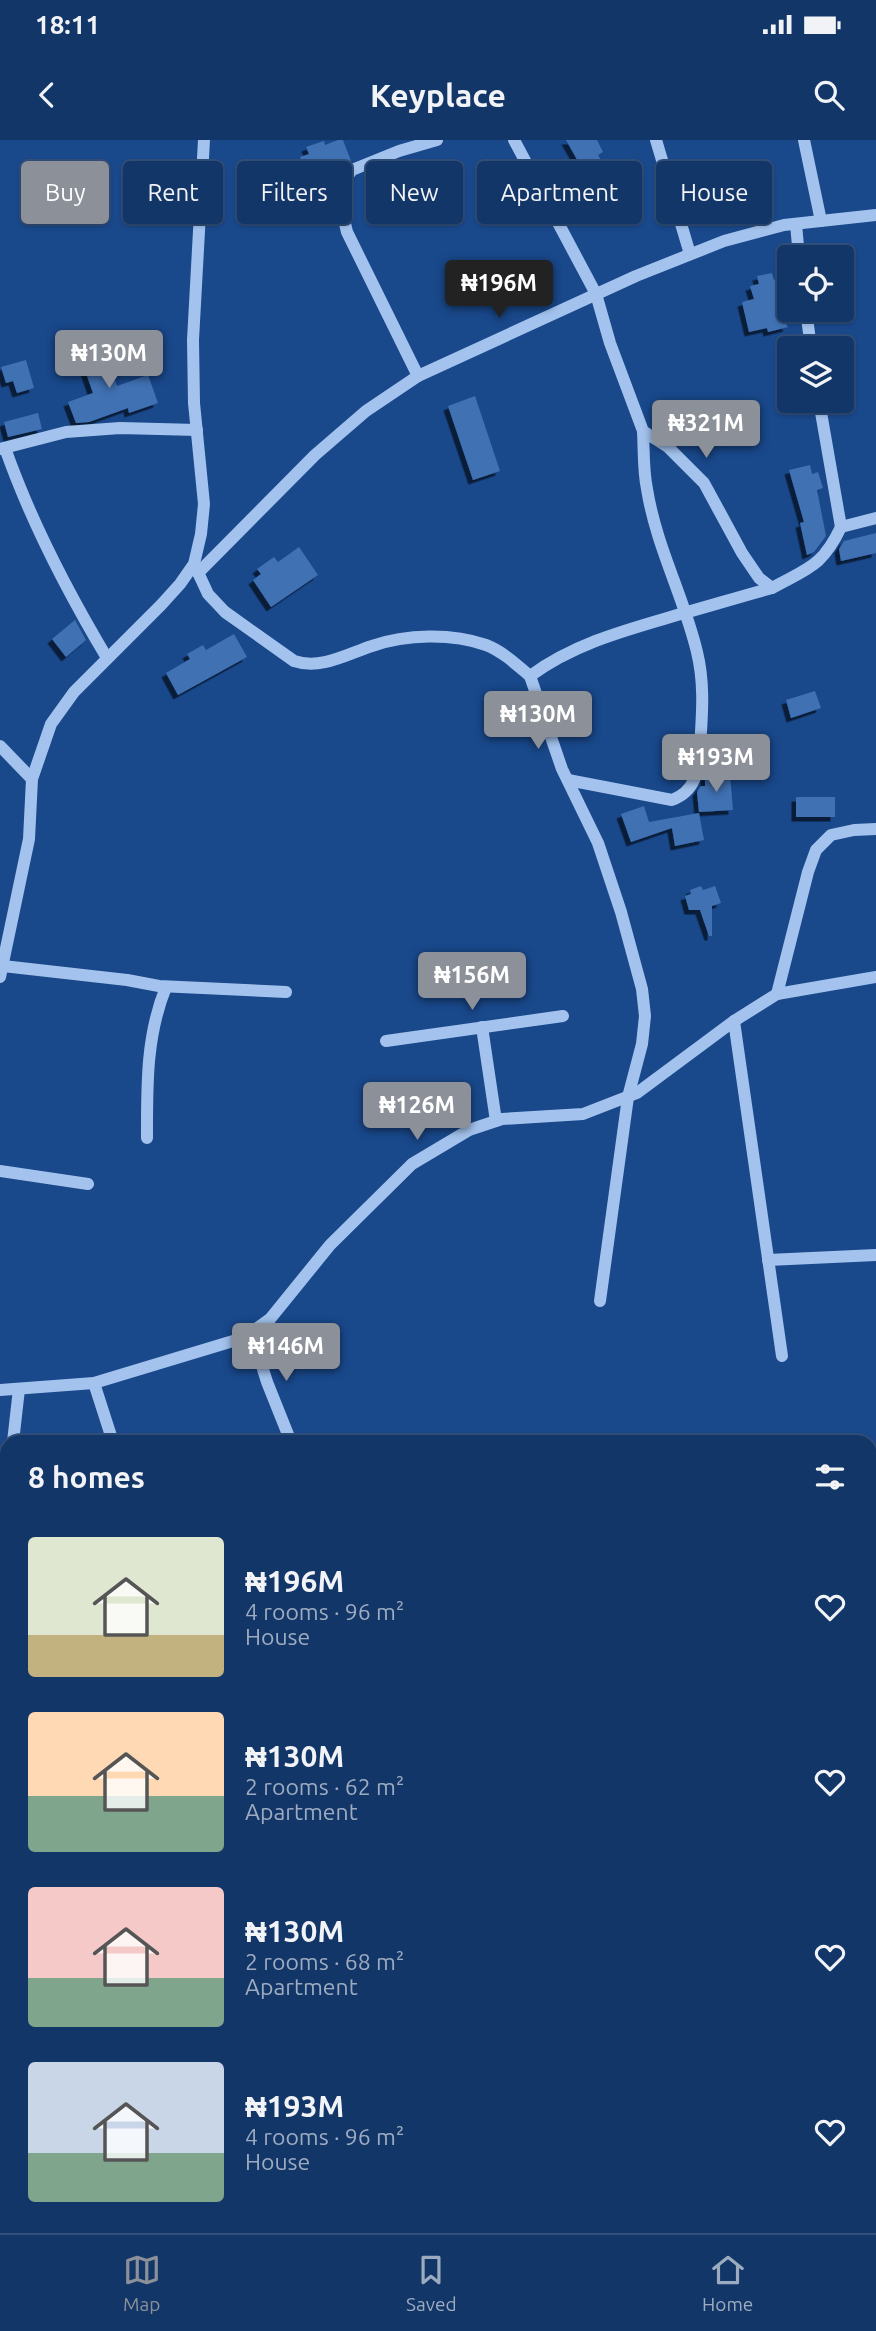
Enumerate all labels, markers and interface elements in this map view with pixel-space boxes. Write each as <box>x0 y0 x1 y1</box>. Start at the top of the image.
text: 18:11 <box>35 10 100 39</box>
icon: back <box>28 76 66 114</box>
icon: search <box>810 76 848 114</box>
text: Keyplace <box>370 77 506 113</box>
chip: Buy <box>21 161 109 224</box>
chip: Rent <box>123 161 223 224</box>
chip: Filters <box>237 161 352 224</box>
chip: New <box>366 161 463 224</box>
chip: Apartment <box>477 161 642 224</box>
chip: House <box>656 161 772 224</box>
map controls <box>777 245 854 413</box>
button: locate <box>777 245 854 322</box>
pin: ₦196M <box>450 260 548 320</box>
text: ₦196M <box>461 270 537 295</box>
pin: ₦130M <box>60 330 158 390</box>
button: layers <box>777 336 854 413</box>
text: ₦130M <box>71 340 147 365</box>
pin: ₦321M <box>657 400 755 460</box>
text: ₦321M <box>668 410 744 435</box>
pin: ₦130M <box>489 692 587 751</box>
text: ₦130M <box>500 701 576 726</box>
pin: ₦193M <box>667 734 765 794</box>
text: ₦193M <box>678 744 754 769</box>
pin: ₦156M <box>423 952 521 1012</box>
text: ₦156M <box>434 962 510 987</box>
pin: ₦126M <box>368 1082 466 1142</box>
text: ₦126M <box>379 1092 455 1117</box>
pin: ₦146M <box>237 1324 335 1383</box>
text: ₦146M <box>248 1333 324 1358</box>
icon: filters <box>811 1458 849 1496</box>
text: 8 homes <box>28 1460 145 1494</box>
text: ₦196M <box>245 1564 344 1598</box>
icon: home <box>84 1565 168 1649</box>
icon: heart <box>811 1588 849 1626</box>
text: 4 rooms · 96 m² <box>245 1599 404 1624</box>
text: House <box>245 1624 310 1649</box>
text: ₦130M <box>245 1739 344 1773</box>
icon: home <box>84 1740 168 1824</box>
icon: heart <box>811 1763 849 1801</box>
text: 2 rooms · 62 m² <box>245 1774 404 1799</box>
text: Apartment <box>245 1799 358 1824</box>
text: ₦130M <box>245 1914 344 1948</box>
icon: home <box>84 1915 168 1999</box>
icon: heart <box>811 1938 849 1976</box>
text: 2 rooms · 68 m² <box>245 1949 404 1974</box>
text: Apartment <box>245 1974 358 1999</box>
text: ₦193M <box>245 2089 344 2123</box>
icon: home <box>84 2090 168 2174</box>
icon: heart <box>811 2113 849 2151</box>
text: 4 rooms · 96 m² <box>245 2124 404 2149</box>
text: House <box>245 2149 310 2174</box>
tab: Map <box>123 2251 161 2315</box>
tab: Saved <box>406 2251 457 2315</box>
tab: Home <box>702 2251 753 2315</box>

